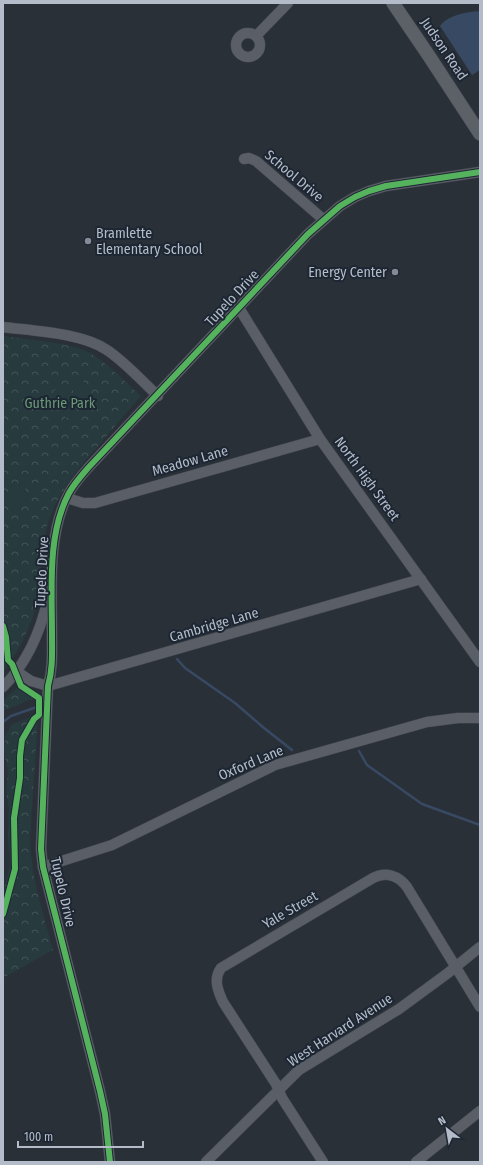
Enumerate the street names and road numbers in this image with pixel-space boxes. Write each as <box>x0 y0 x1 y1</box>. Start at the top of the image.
street label: Judson Road <box>417 15 471 83</box>
street label: School Drive <box>261 146 327 206</box>
street label: Tupelo Drive <box>201 266 263 330</box>
street label: North High Street <box>331 434 403 525</box>
street label: Meadow Lane <box>150 442 230 480</box>
street label: Tupelo Drive <box>32 536 52 608</box>
street label: Cambridge Lane <box>168 604 261 646</box>
street label: Oxford Lane <box>216 742 286 784</box>
street label: Tupelo Drive <box>47 855 79 929</box>
street label: Yale Street <box>259 887 321 933</box>
street label: West Harvard Avenue <box>284 990 396 1070</box>

